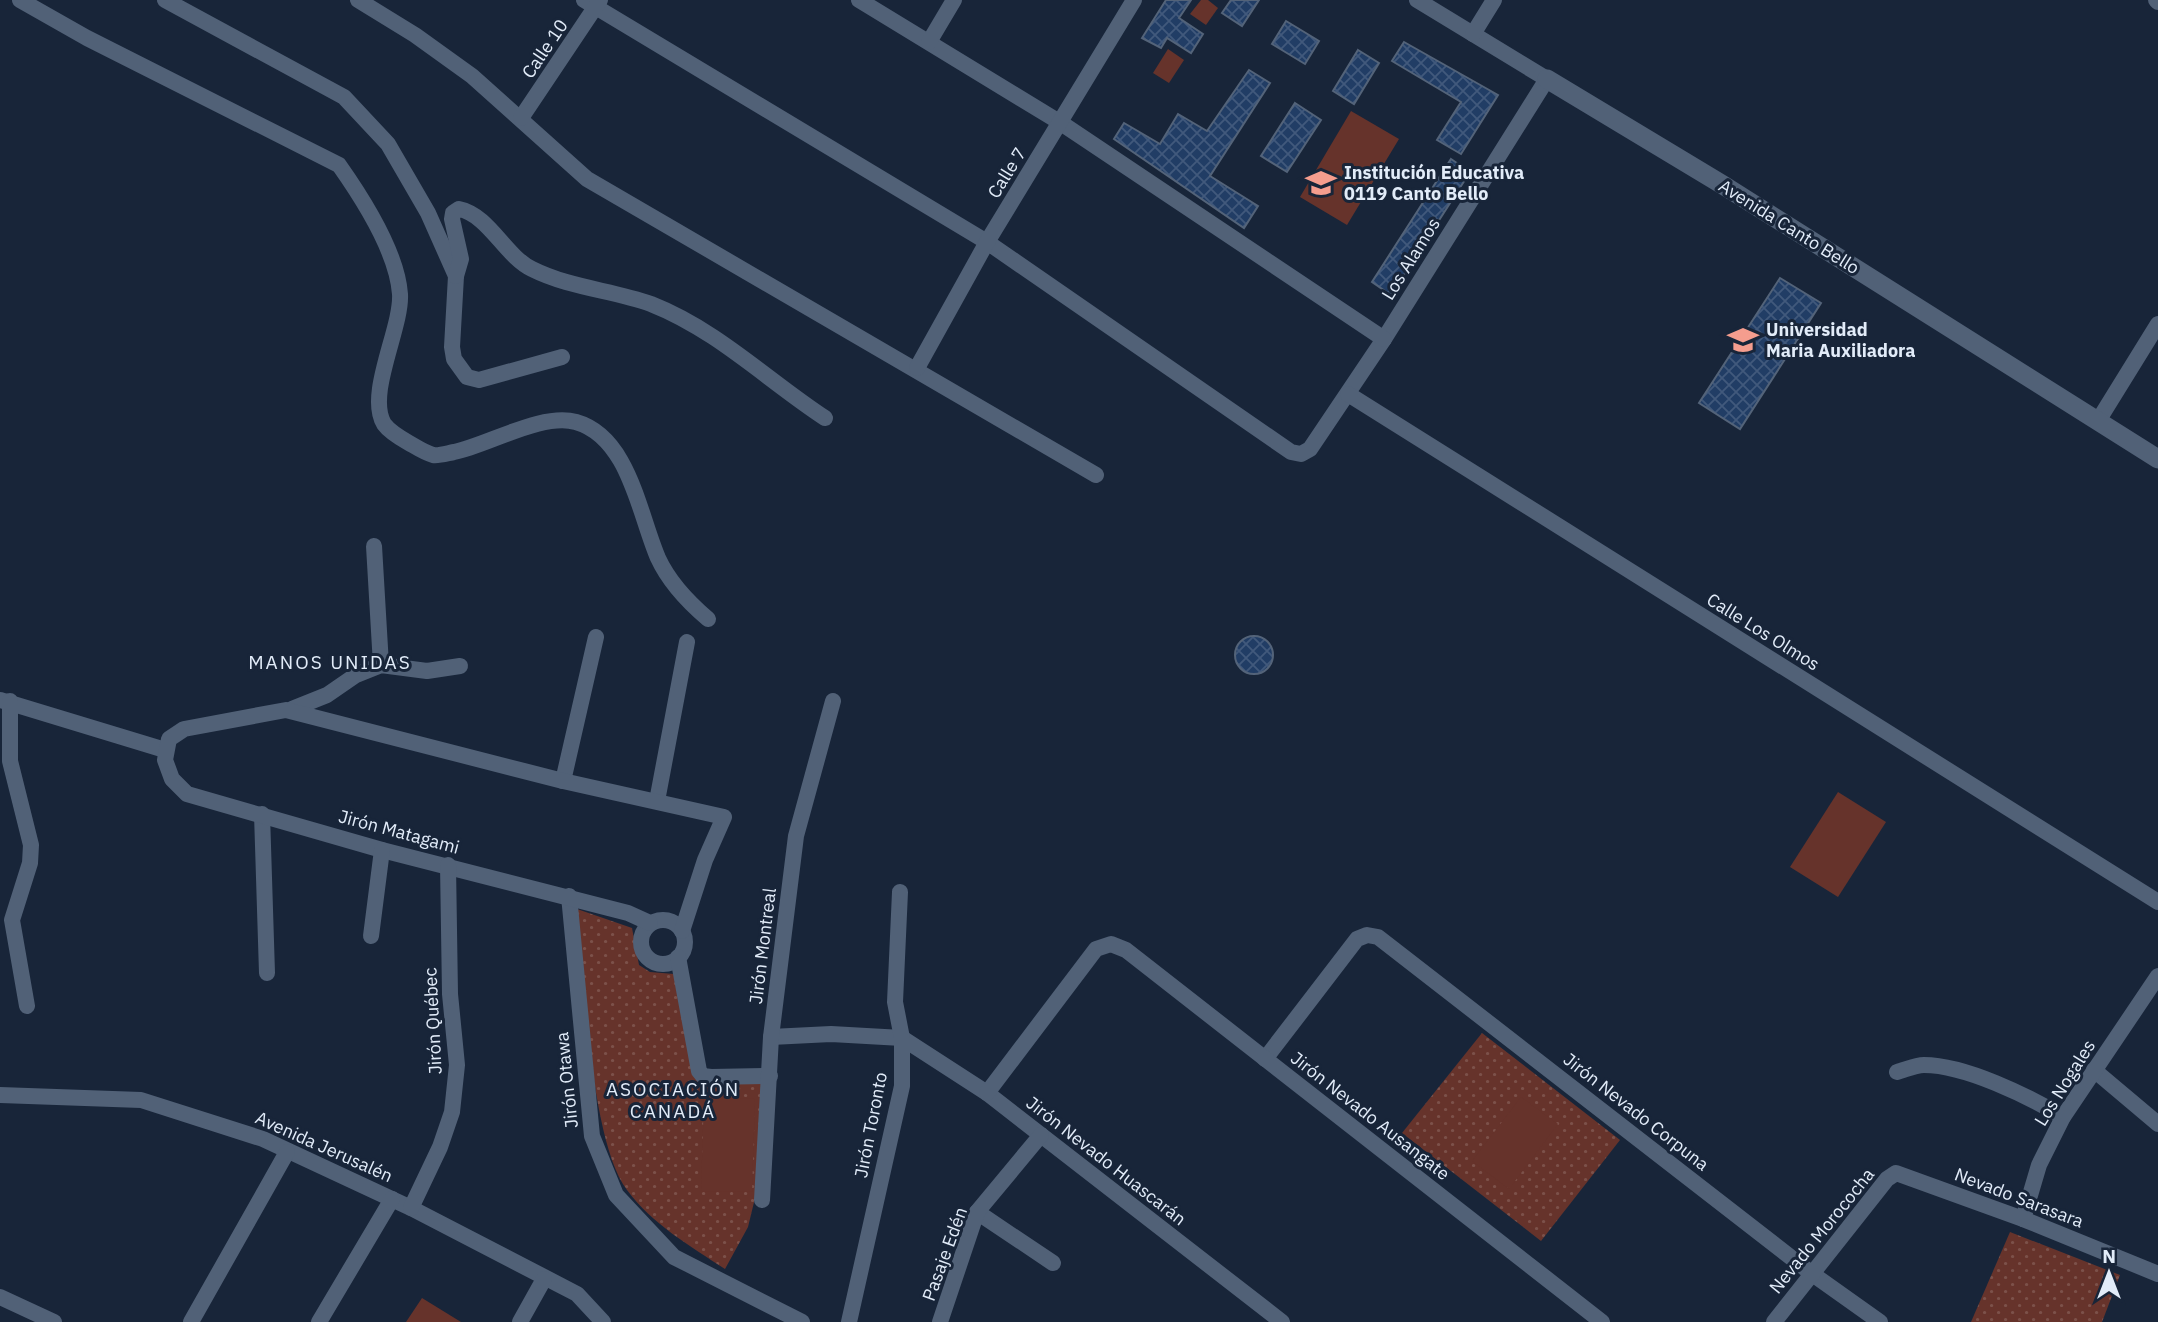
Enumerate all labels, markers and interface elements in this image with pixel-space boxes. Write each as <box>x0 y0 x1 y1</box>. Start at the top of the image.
street label: Calle 10 <box>517 15 573 83</box>
street label: Calle 7 <box>982 143 1031 202</box>
place label: Institución Educativa 0119 Canto Bello <box>1344 161 1524 205</box>
school or university icon: Institución Educativa 0119 Canto Bello <box>1304 166 1338 200</box>
street label: Avenida Canto Bello <box>1715 174 1864 279</box>
street label: Los Alamos <box>1376 213 1445 304</box>
place label: Universidad Maria Auxiliadora <box>1766 318 1915 362</box>
school or university icon: Universidad Maria Auxiliadora <box>1726 323 1760 357</box>
street label: Calle Los Olmos <box>1703 588 1824 675</box>
district label: MANOS UNIDAS <box>248 650 412 674</box>
street label: Jirón Matagami <box>336 804 462 859</box>
street label: Jirón Montreal <box>744 886 781 1005</box>
street label: Jirón Québec <box>418 967 447 1075</box>
street label: Jirón Otawa <box>550 1030 583 1129</box>
street label: Los Nogales <box>2029 1035 2100 1130</box>
street label: Jirón Nevado Ausangate <box>1286 1046 1455 1185</box>
street label: Jirón Nevado Corpuna <box>1559 1048 1714 1176</box>
street label: Jirón Toronto <box>849 1070 892 1180</box>
district label: ASOCIACIÓN CANADÁ <box>606 1077 740 1123</box>
street label: Jirón Nevado Huascarán <box>1022 1091 1191 1230</box>
street label: Avenida Jerusalén <box>252 1106 397 1187</box>
street label: Nevado Sarasara <box>1951 1162 2087 1233</box>
street label: Nevado Morococha <box>1764 1163 1879 1298</box>
street label: Pasaje Edén <box>917 1204 972 1304</box>
north arrow <box>2074 1238 2144 1308</box>
text: N <box>2102 1244 2116 1268</box>

